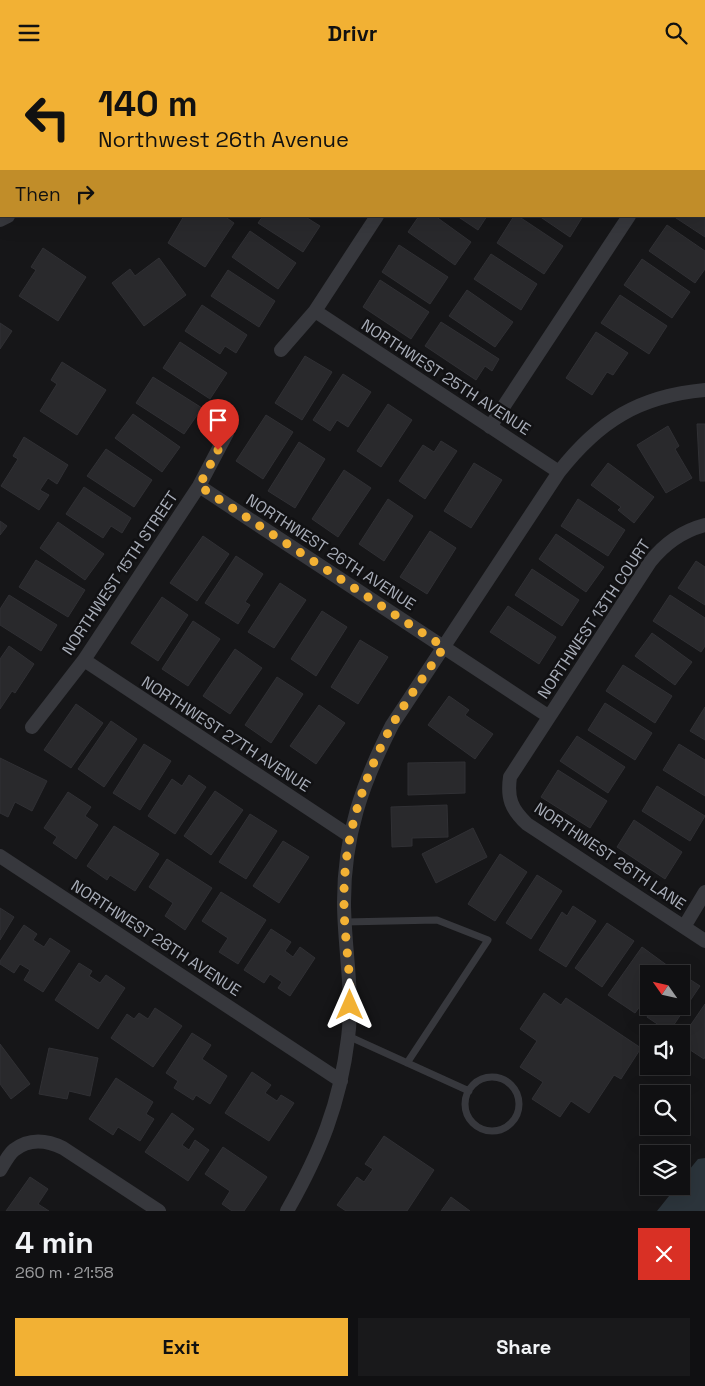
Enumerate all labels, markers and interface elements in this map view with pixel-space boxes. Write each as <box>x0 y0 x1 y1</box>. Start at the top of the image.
icon: menu <box>15 19 43 47</box>
text: Drivr <box>328 19 377 47</box>
icon: search <box>662 19 690 47</box>
text: 140 m <box>98 82 198 126</box>
icon: left <box>15 85 80 150</box>
text: Northwest 26th Avenue <box>98 125 349 153</box>
icon: right <box>71 180 99 208</box>
text: Then <box>15 182 61 207</box>
street label: NORTHWEST 25TH AVENUE <box>357 314 535 440</box>
pin <box>197 399 239 450</box>
icon: arrive <box>204 406 232 434</box>
street label: NORTHWEST 15TH STREET <box>57 487 183 659</box>
street label: NORTHWEST 26TH AVENUE <box>242 489 420 615</box>
street label: NORTHWEST 13TH COURT <box>533 535 655 703</box>
street label: NORTHWEST 27TH AVENUE <box>138 671 314 797</box>
street label: NORTHWEST 26TH LANE <box>530 797 690 915</box>
street label: NORTHWEST 28TH AVENUE <box>67 875 245 1001</box>
north arrow <box>640 965 690 1015</box>
map controls <box>640 965 690 1195</box>
position arrow <box>323 978 375 1030</box>
button: sound <box>640 1025 690 1075</box>
button: search <box>640 1085 690 1135</box>
button: layers <box>640 1145 690 1195</box>
text: 4 min <box>15 1223 94 1262</box>
button: close <box>638 1228 690 1280</box>
text: 260 m · 21:58 <box>15 1262 114 1283</box>
button: Exit <box>15 1318 348 1376</box>
button: Share <box>358 1318 690 1376</box>

